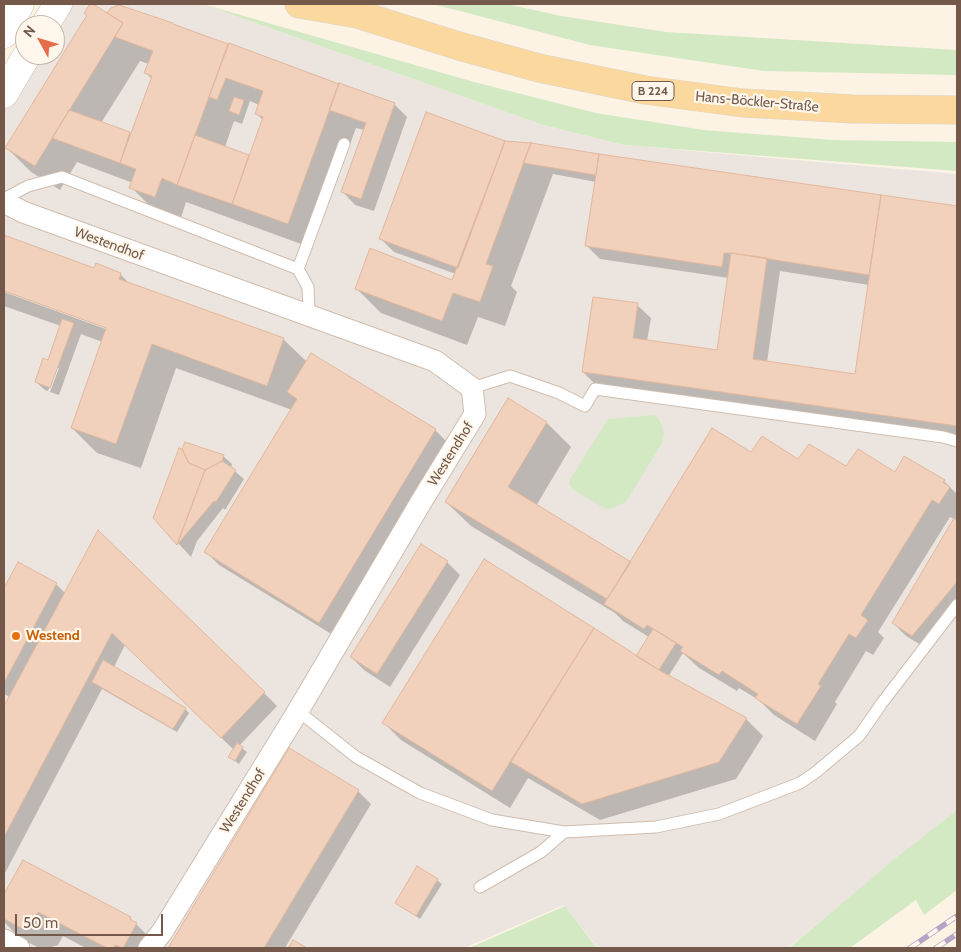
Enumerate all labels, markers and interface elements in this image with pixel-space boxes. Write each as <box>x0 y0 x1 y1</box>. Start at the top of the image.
north arrow <box>15 15 65 65</box>
text: N <box>19 22 39 41</box>
road number: B 224 <box>632 82 674 100</box>
street label: Hans-Böckler-Straße <box>695 88 819 116</box>
street label: Westendhof <box>72 224 146 264</box>
street label: Westendhof <box>425 419 477 489</box>
place label: Westend <box>26 628 80 644</box>
marker: Westend <box>10 630 22 642</box>
street label: Westendhof <box>217 766 269 836</box>
scale bar <box>18 904 165 936</box>
text: 50 m <box>23 914 58 932</box>

